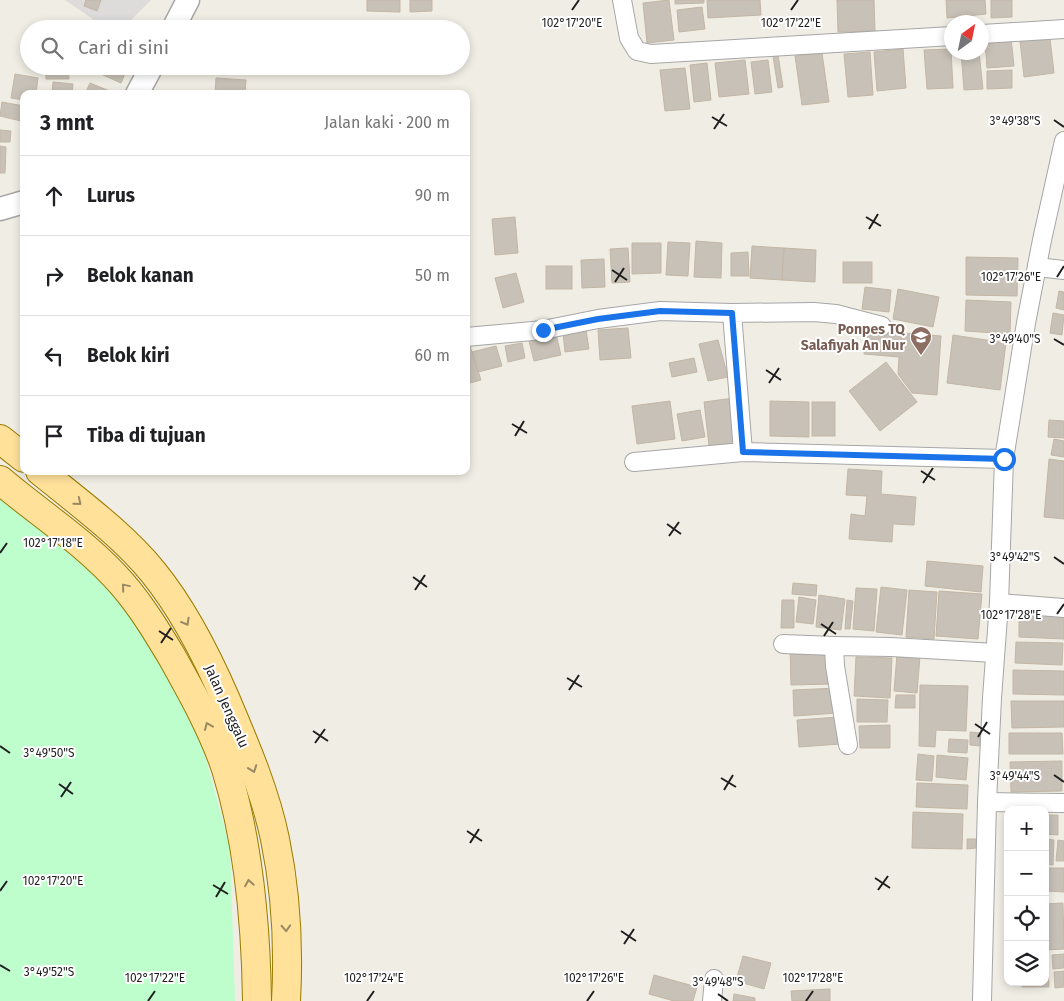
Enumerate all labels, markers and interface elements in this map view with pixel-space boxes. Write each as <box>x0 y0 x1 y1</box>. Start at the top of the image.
north arrow <box>944 15 989 60</box>
text: 102°17'20"E <box>542 16 602 30</box>
text: 102°17'22"E <box>761 16 821 30</box>
search box <box>20 20 470 75</box>
icon: search <box>38 34 66 62</box>
text: Cari di sini <box>78 36 169 59</box>
text: 3 mnt <box>40 110 94 136</box>
text: Jalan kaki · 200 m <box>324 113 450 132</box>
text: 3°49'38"S <box>989 114 1041 128</box>
icon: ahead <box>40 182 68 210</box>
text: Lurus <box>87 184 135 207</box>
text: 90 m <box>415 186 450 205</box>
icon: right <box>40 262 68 290</box>
text: Belok kanan <box>87 264 194 287</box>
text: 50 m <box>415 266 450 285</box>
text: 102°17'26"E <box>981 270 1041 284</box>
route end <box>532 319 555 342</box>
place label: Ponpes TQ Salafiyah An Nur <box>801 321 905 354</box>
school or university icon: Ponpes TQ Salafiyah An Nur <box>909 325 933 356</box>
text: 3°49'40"S <box>989 332 1041 346</box>
icon: left <box>40 342 68 370</box>
text: Belok kiri <box>87 344 170 367</box>
text: 60 m <box>415 346 450 365</box>
icon: arrive <box>40 422 68 450</box>
text: Tiba di tujuan <box>87 424 206 447</box>
route start <box>993 448 1016 471</box>
one-way arrow <box>72 497 81 506</box>
text: 102°17'18"E <box>23 536 83 550</box>
text: 3°49'42"S <box>990 550 1041 564</box>
one-way arrow <box>121 584 130 593</box>
text: 102°17'28"E <box>981 608 1041 622</box>
one-way arrow <box>180 616 190 625</box>
street label: Jalan Jenggalu <box>201 662 252 751</box>
one-way arrow <box>204 722 214 731</box>
text: 3°49'50"S <box>23 746 75 760</box>
one-way arrow <box>247 764 257 773</box>
text: 3°49'44"S <box>990 769 1041 783</box>
map controls <box>1004 806 1049 986</box>
button: + <box>1004 806 1049 851</box>
button: − <box>1004 851 1049 896</box>
text: 102°17'20"E <box>23 874 83 888</box>
one-way arrow <box>244 878 254 887</box>
button: locate <box>1004 896 1049 941</box>
one-way arrow <box>281 924 292 932</box>
button: layers <box>1004 941 1049 986</box>
text: 3°49'52"S <box>24 965 75 979</box>
text: 102°17'22"E <box>125 971 185 985</box>
text: 102°17'24"E <box>344 971 404 985</box>
text: 102°17'26"E <box>564 971 624 985</box>
text: 102°17'28"E <box>783 971 843 985</box>
text: 3°49'48"S <box>692 975 744 989</box>

